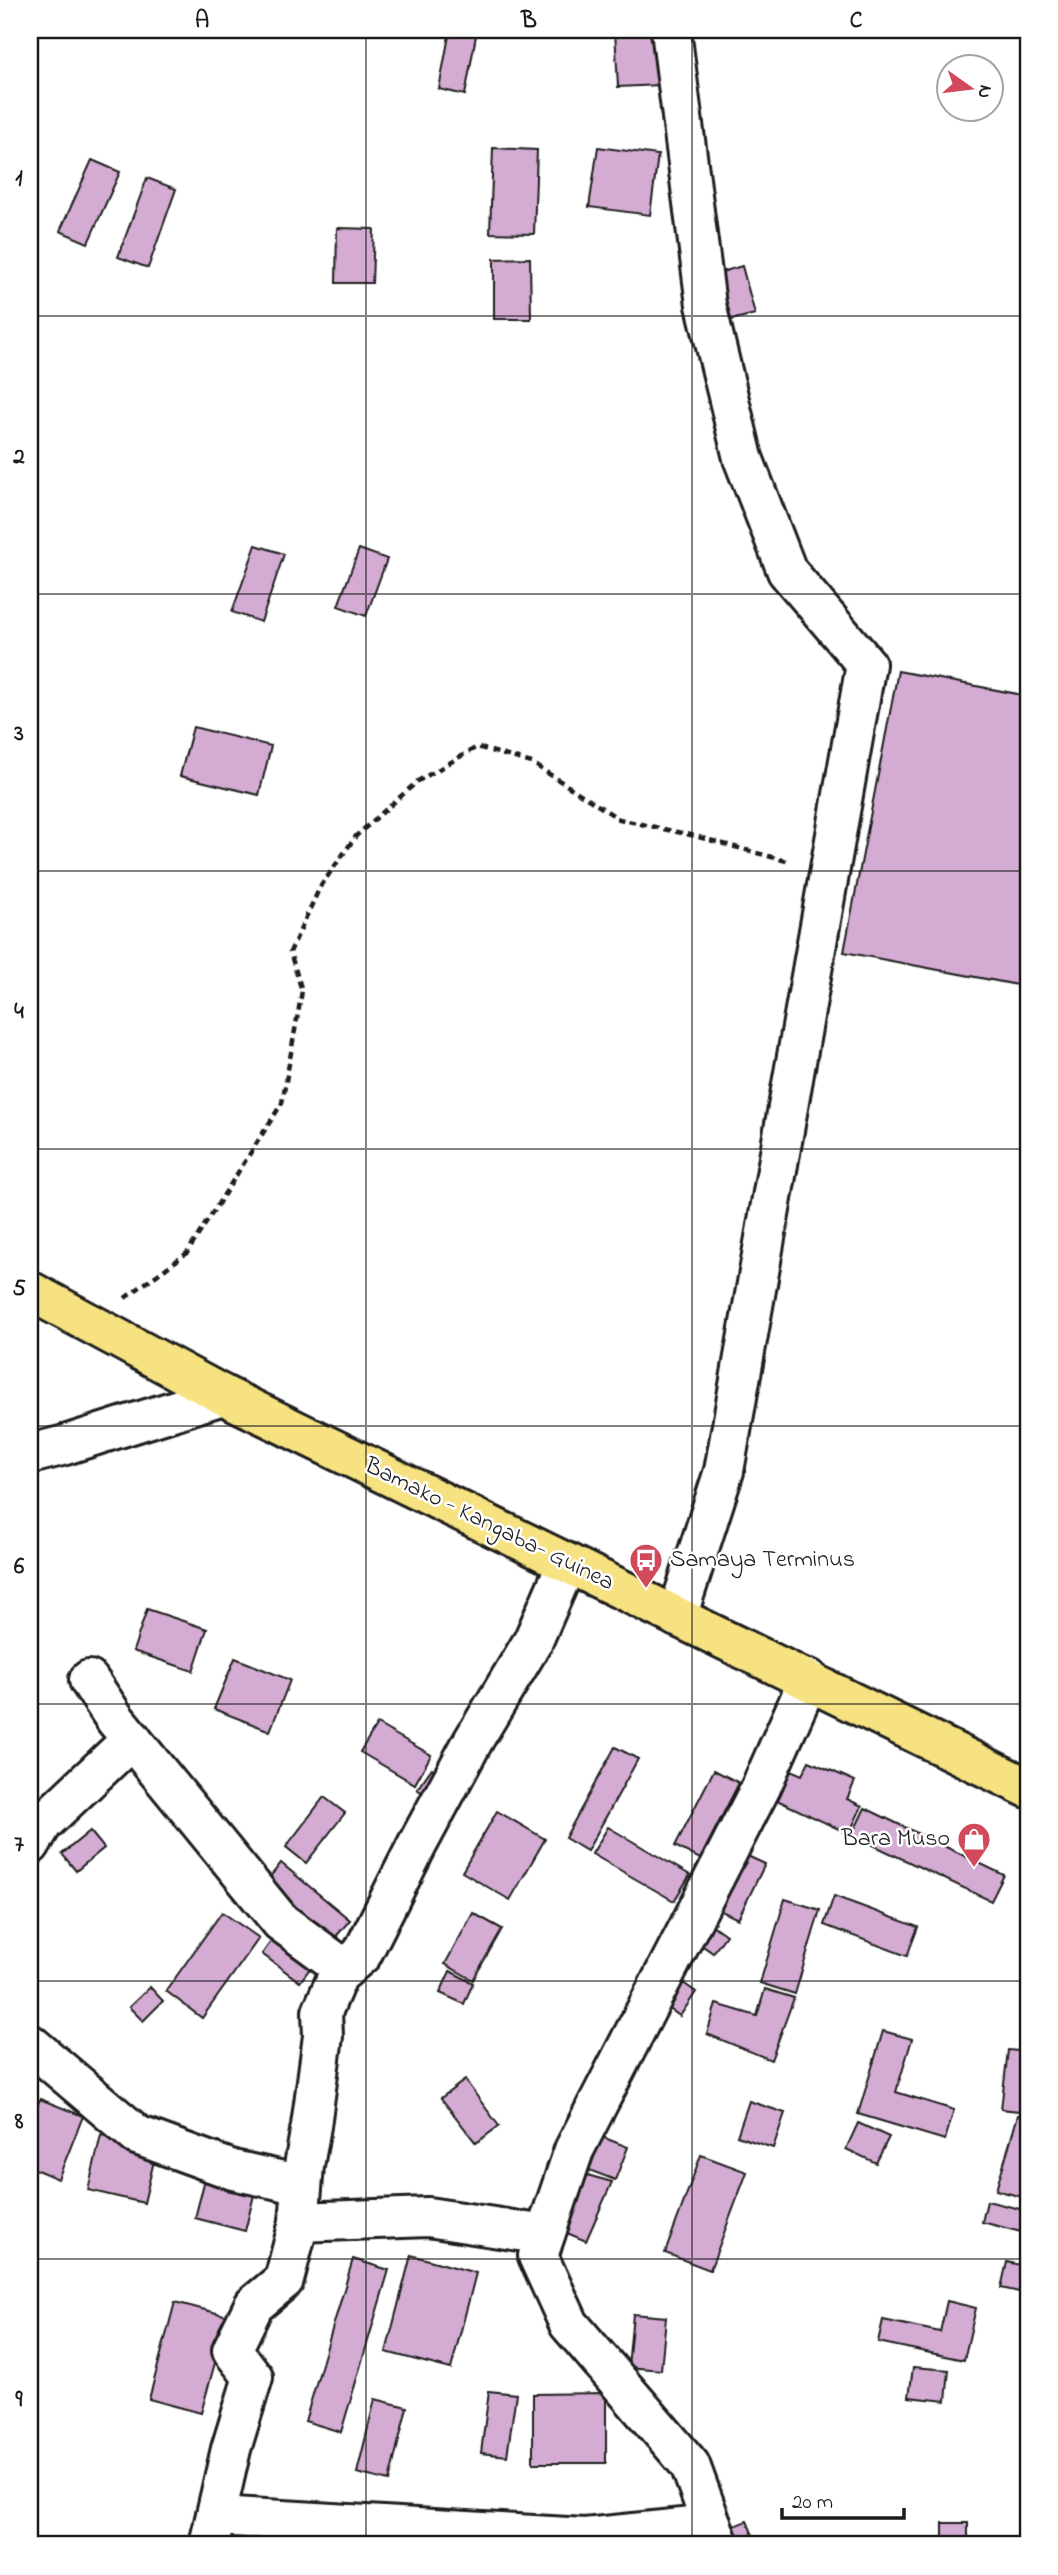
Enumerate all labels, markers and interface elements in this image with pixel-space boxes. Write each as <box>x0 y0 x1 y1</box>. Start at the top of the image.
text: A <box>195 5 209 38</box>
text: B <box>520 5 537 38</box>
text: C <box>850 5 863 38</box>
north arrow <box>936 52 1006 122</box>
text: N <box>969 82 999 101</box>
text: 1 <box>15 163 23 196</box>
text: 2 <box>12 441 25 474</box>
text: 3 <box>13 718 24 751</box>
text: 4 <box>14 996 24 1029</box>
text: 5 <box>12 1273 26 1306</box>
street label: Bamako - Kangaba- Guinea <box>357 1449 620 1601</box>
bus stop icon: Samaya Terminus <box>627 1541 665 1590</box>
place label: Samaya Terminus <box>670 1543 855 1579</box>
text: 6 <box>14 1551 25 1584</box>
shop icon: Bara Muso <box>955 1820 993 1869</box>
place label: Bara Muso <box>841 1822 950 1857</box>
text: 7 <box>14 1829 24 1862</box>
text: 8 <box>14 2106 24 2139</box>
text: 9 <box>15 2384 24 2417</box>
scale bar <box>782 2477 904 2521</box>
text: 20 m <box>792 2488 833 2518</box>

